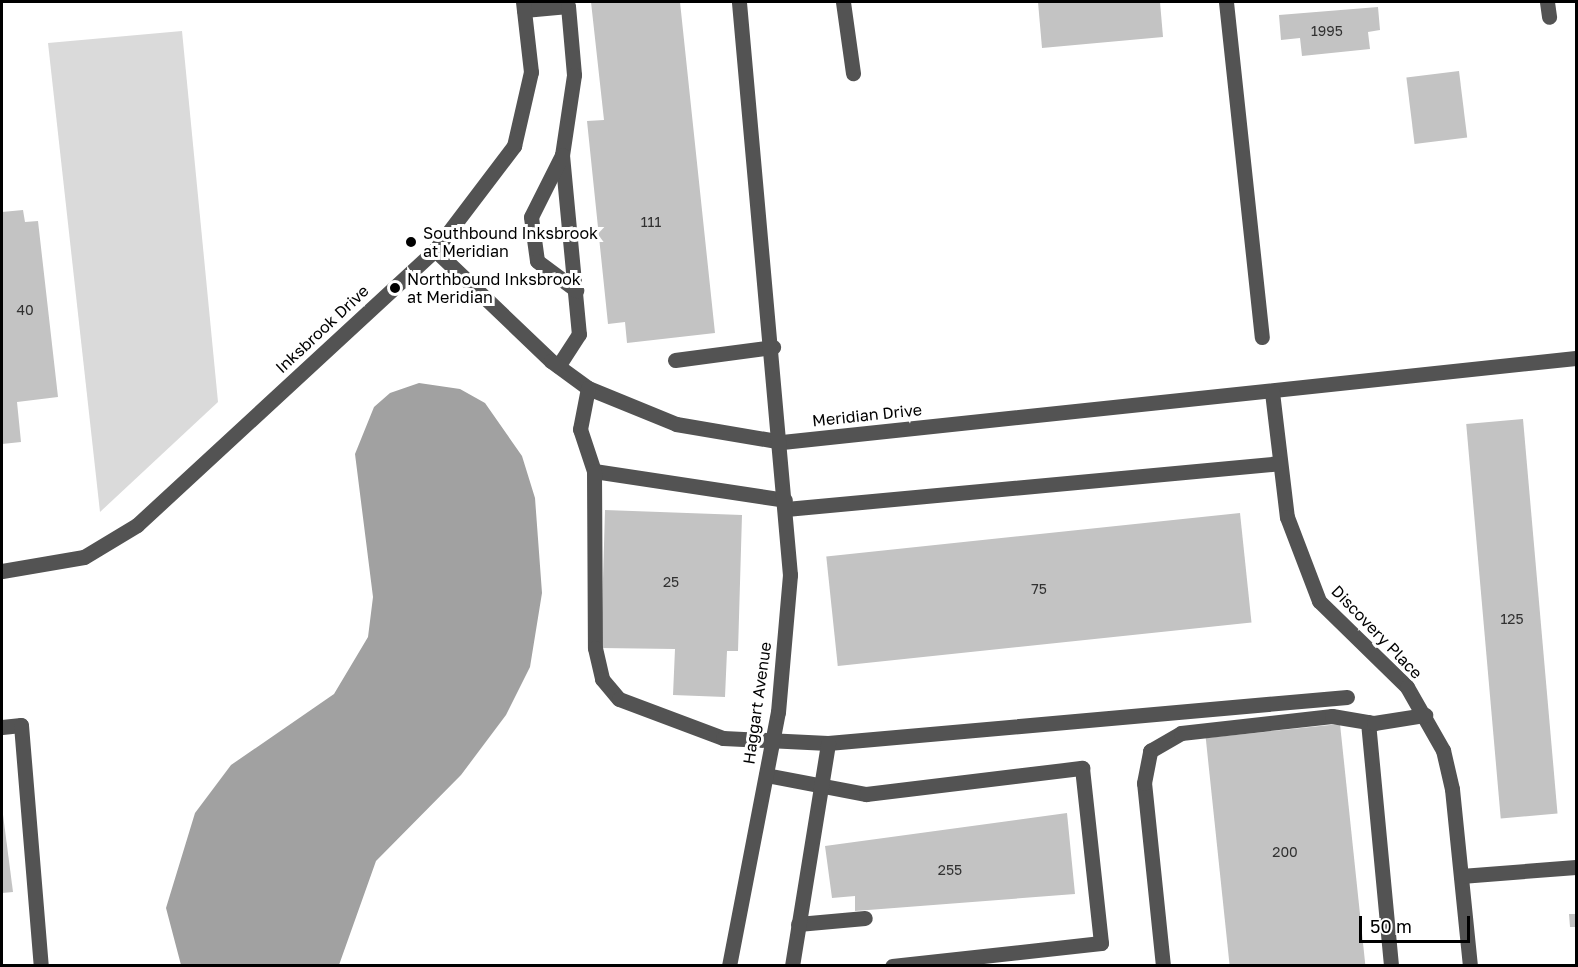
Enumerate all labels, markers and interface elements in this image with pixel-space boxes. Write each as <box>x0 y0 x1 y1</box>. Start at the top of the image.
house number: 1995 <box>1311 23 1343 39</box>
house number: 111 <box>641 214 661 230</box>
place label: Southbound Inksbrook at Meridian <box>423 223 598 261</box>
marker: Southbound Inksbrook at Meridian <box>404 235 418 249</box>
place label: Northbound Inksbrook at Meridian <box>407 269 581 307</box>
street label: Inksbrook Drive <box>272 281 372 377</box>
marker: Northbound Inksbrook at Meridian <box>388 281 402 295</box>
house number: 40 <box>16 302 34 318</box>
street label: Meridian Drive <box>811 400 923 430</box>
house number: 25 <box>663 574 679 590</box>
house number: 75 <box>1031 581 1047 597</box>
street label: Discovery Place <box>1328 581 1426 683</box>
house number: 125 <box>1500 611 1524 627</box>
street label: Haggart Avenue <box>739 641 775 765</box>
house number: 200 <box>1272 844 1298 860</box>
house number: 255 <box>938 862 962 878</box>
scale bar <box>1362 904 1473 942</box>
text: 50 m <box>1370 915 1412 937</box>

